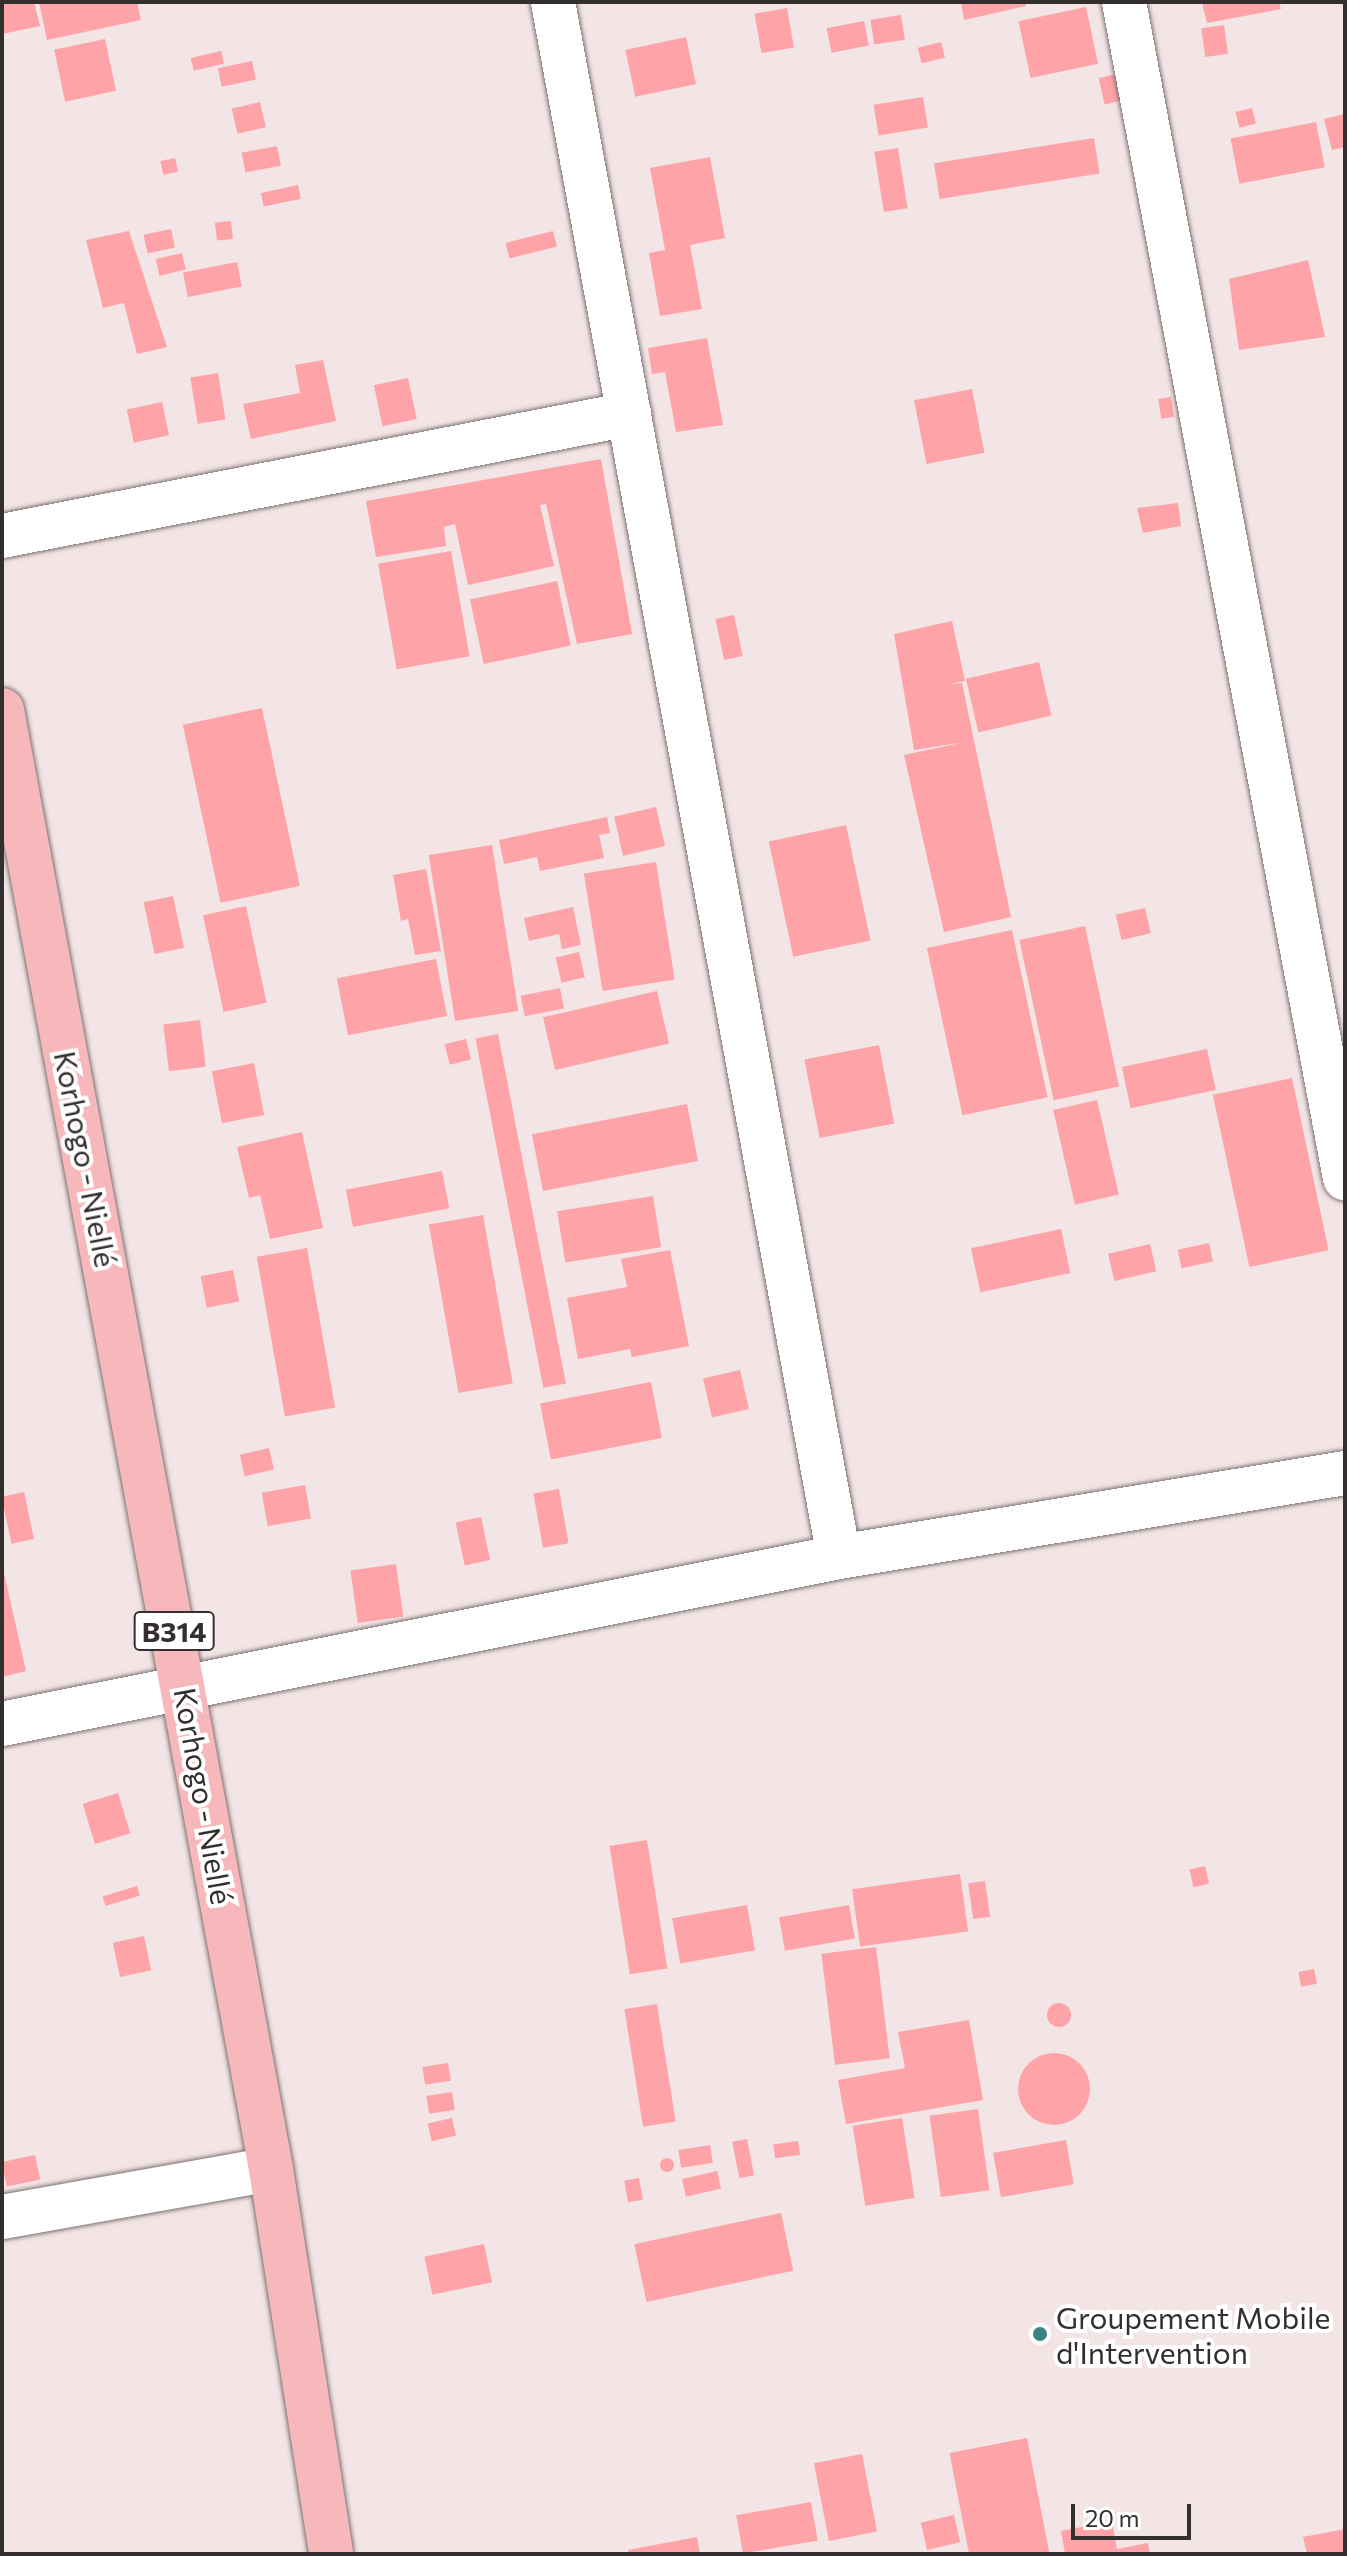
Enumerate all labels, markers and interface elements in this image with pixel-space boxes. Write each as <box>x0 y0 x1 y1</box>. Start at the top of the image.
street label: Korhogo - Niellé <box>47 1048 125 1270</box>
road number: B314 <box>132 1607 216 1655</box>
street label: Korhogo - Niellé <box>167 1685 241 1907</box>
place label: Groupement Mobile d'Intervention <box>1056 2299 1330 2370</box>
marker: Groupement Mobile d'Intervention <box>1031 2325 1049 2343</box>
scale bar <box>1075 2488 1195 2538</box>
text: 20 m <box>1085 2503 1139 2532</box>

